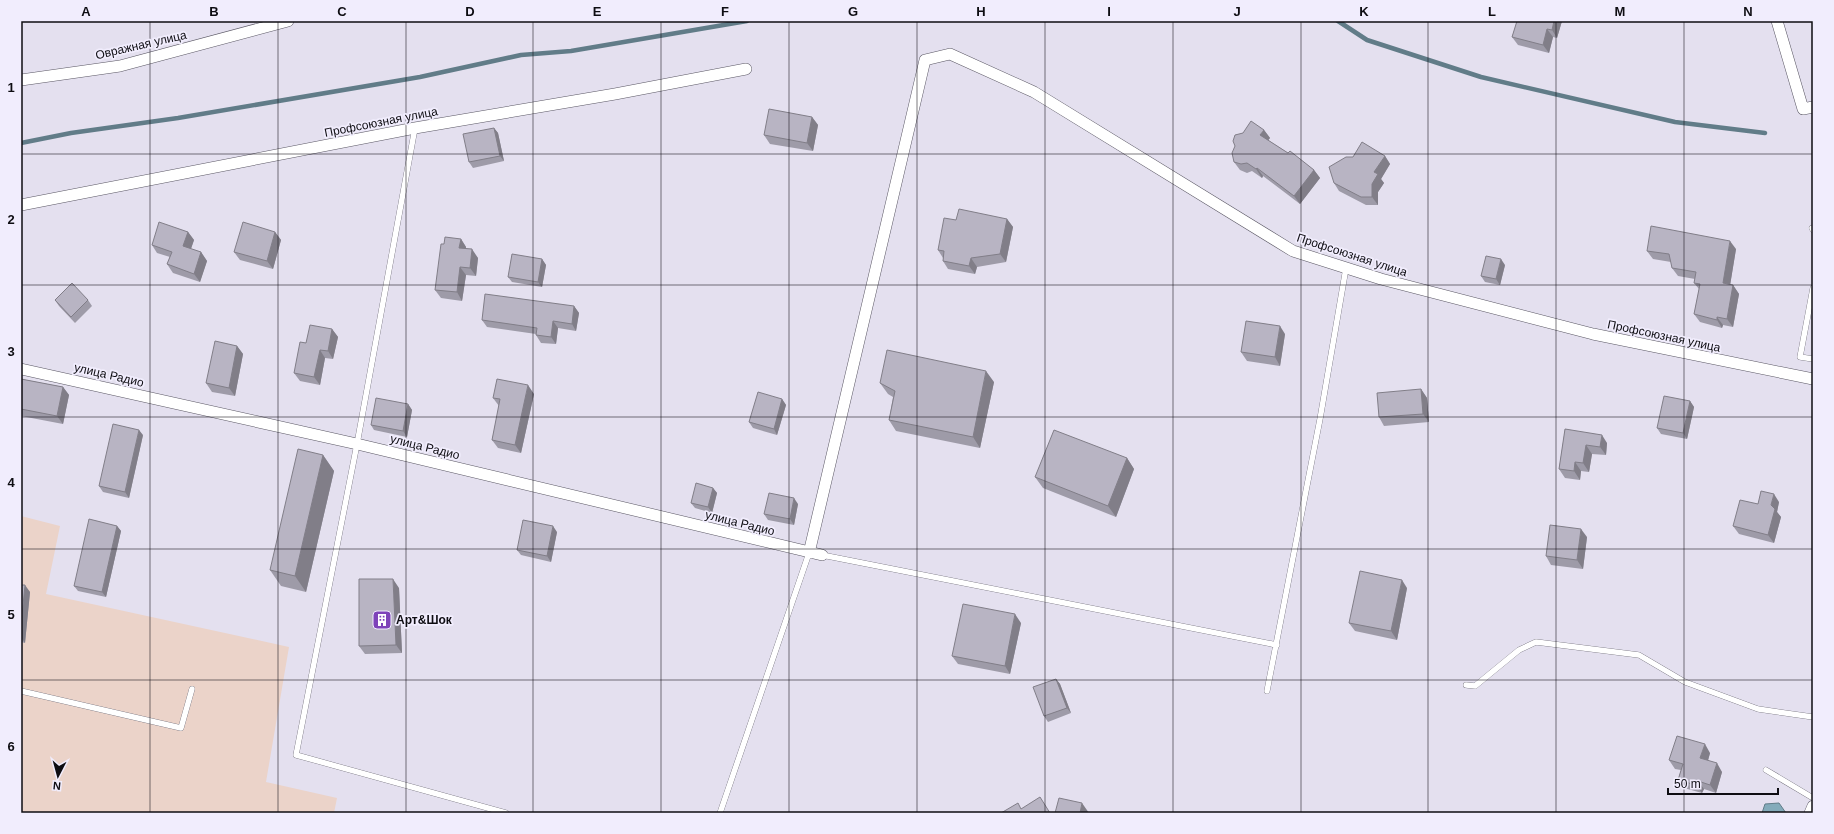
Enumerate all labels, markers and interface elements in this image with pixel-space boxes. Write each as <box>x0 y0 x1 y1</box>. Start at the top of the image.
text: A <box>81 4 91 19</box>
text: B <box>209 4 219 19</box>
text: C <box>337 4 347 19</box>
text: D <box>465 4 475 19</box>
text: E <box>593 4 602 19</box>
text: F <box>721 4 729 19</box>
text: G <box>848 4 858 19</box>
text: H <box>976 4 986 19</box>
text: I <box>1107 4 1111 19</box>
text: J <box>1233 4 1241 19</box>
text: K <box>1359 4 1369 19</box>
text: L <box>1488 4 1496 19</box>
text: M <box>1615 4 1625 19</box>
text: N <box>1743 4 1753 19</box>
street label: Овражная улица <box>94 28 188 62</box>
text: 1 <box>7 80 15 95</box>
street label: Профсоюзная улица <box>323 104 439 140</box>
text: 2 <box>7 212 15 227</box>
street label: Профсоюзная улица <box>1295 231 1409 280</box>
street label: Профсоюзная улица <box>1606 317 1722 355</box>
text: 3 <box>7 344 15 359</box>
street label: улица Радио <box>73 360 145 390</box>
street label: улица Радио <box>389 432 461 462</box>
text: 4 <box>7 475 15 490</box>
street label: улица Радио <box>704 508 776 538</box>
text: 5 <box>7 607 15 622</box>
building icon: Арт&Шок <box>371 609 393 631</box>
place label: Арт&Шок <box>396 613 453 627</box>
text: 6 <box>7 739 15 754</box>
north arrow <box>38 756 78 796</box>
scale bar <box>1668 770 1778 796</box>
text: 50 m <box>1674 777 1701 791</box>
text: N <box>52 780 62 792</box>

